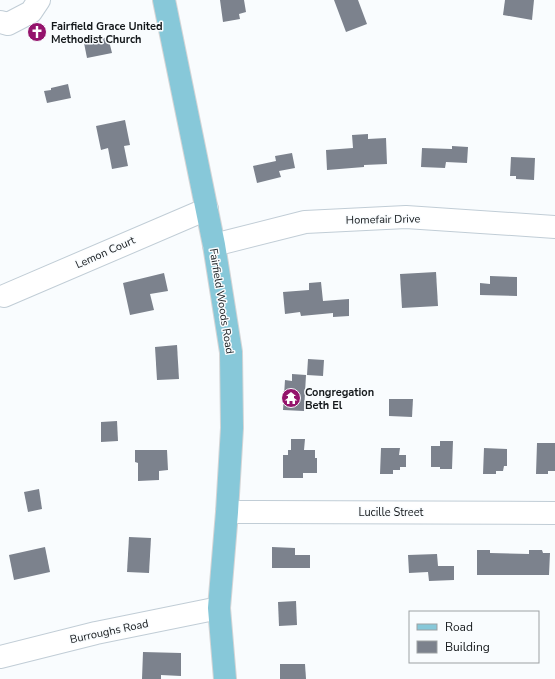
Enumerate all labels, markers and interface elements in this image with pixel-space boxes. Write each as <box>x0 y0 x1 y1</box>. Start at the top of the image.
place label: Fairfield Grace United Methodist Church <box>51 19 163 47</box>
church icon: Fairfield Grace United Methodist Church <box>26 21 48 43</box>
street label: Homefair Drive <box>346 211 421 228</box>
street label: Lemon Court <box>73 233 138 272</box>
street label: Fairfield Woods Road <box>206 247 237 355</box>
place label: Congregation Beth El <box>305 385 374 413</box>
temple icon: Congregation Beth El <box>280 387 302 409</box>
street label: Lucille Street <box>359 505 424 520</box>
legend <box>409 611 539 663</box>
street label: Burroughs Road <box>68 616 150 647</box>
text: Road <box>445 619 473 635</box>
text: Building <box>445 639 490 655</box>

